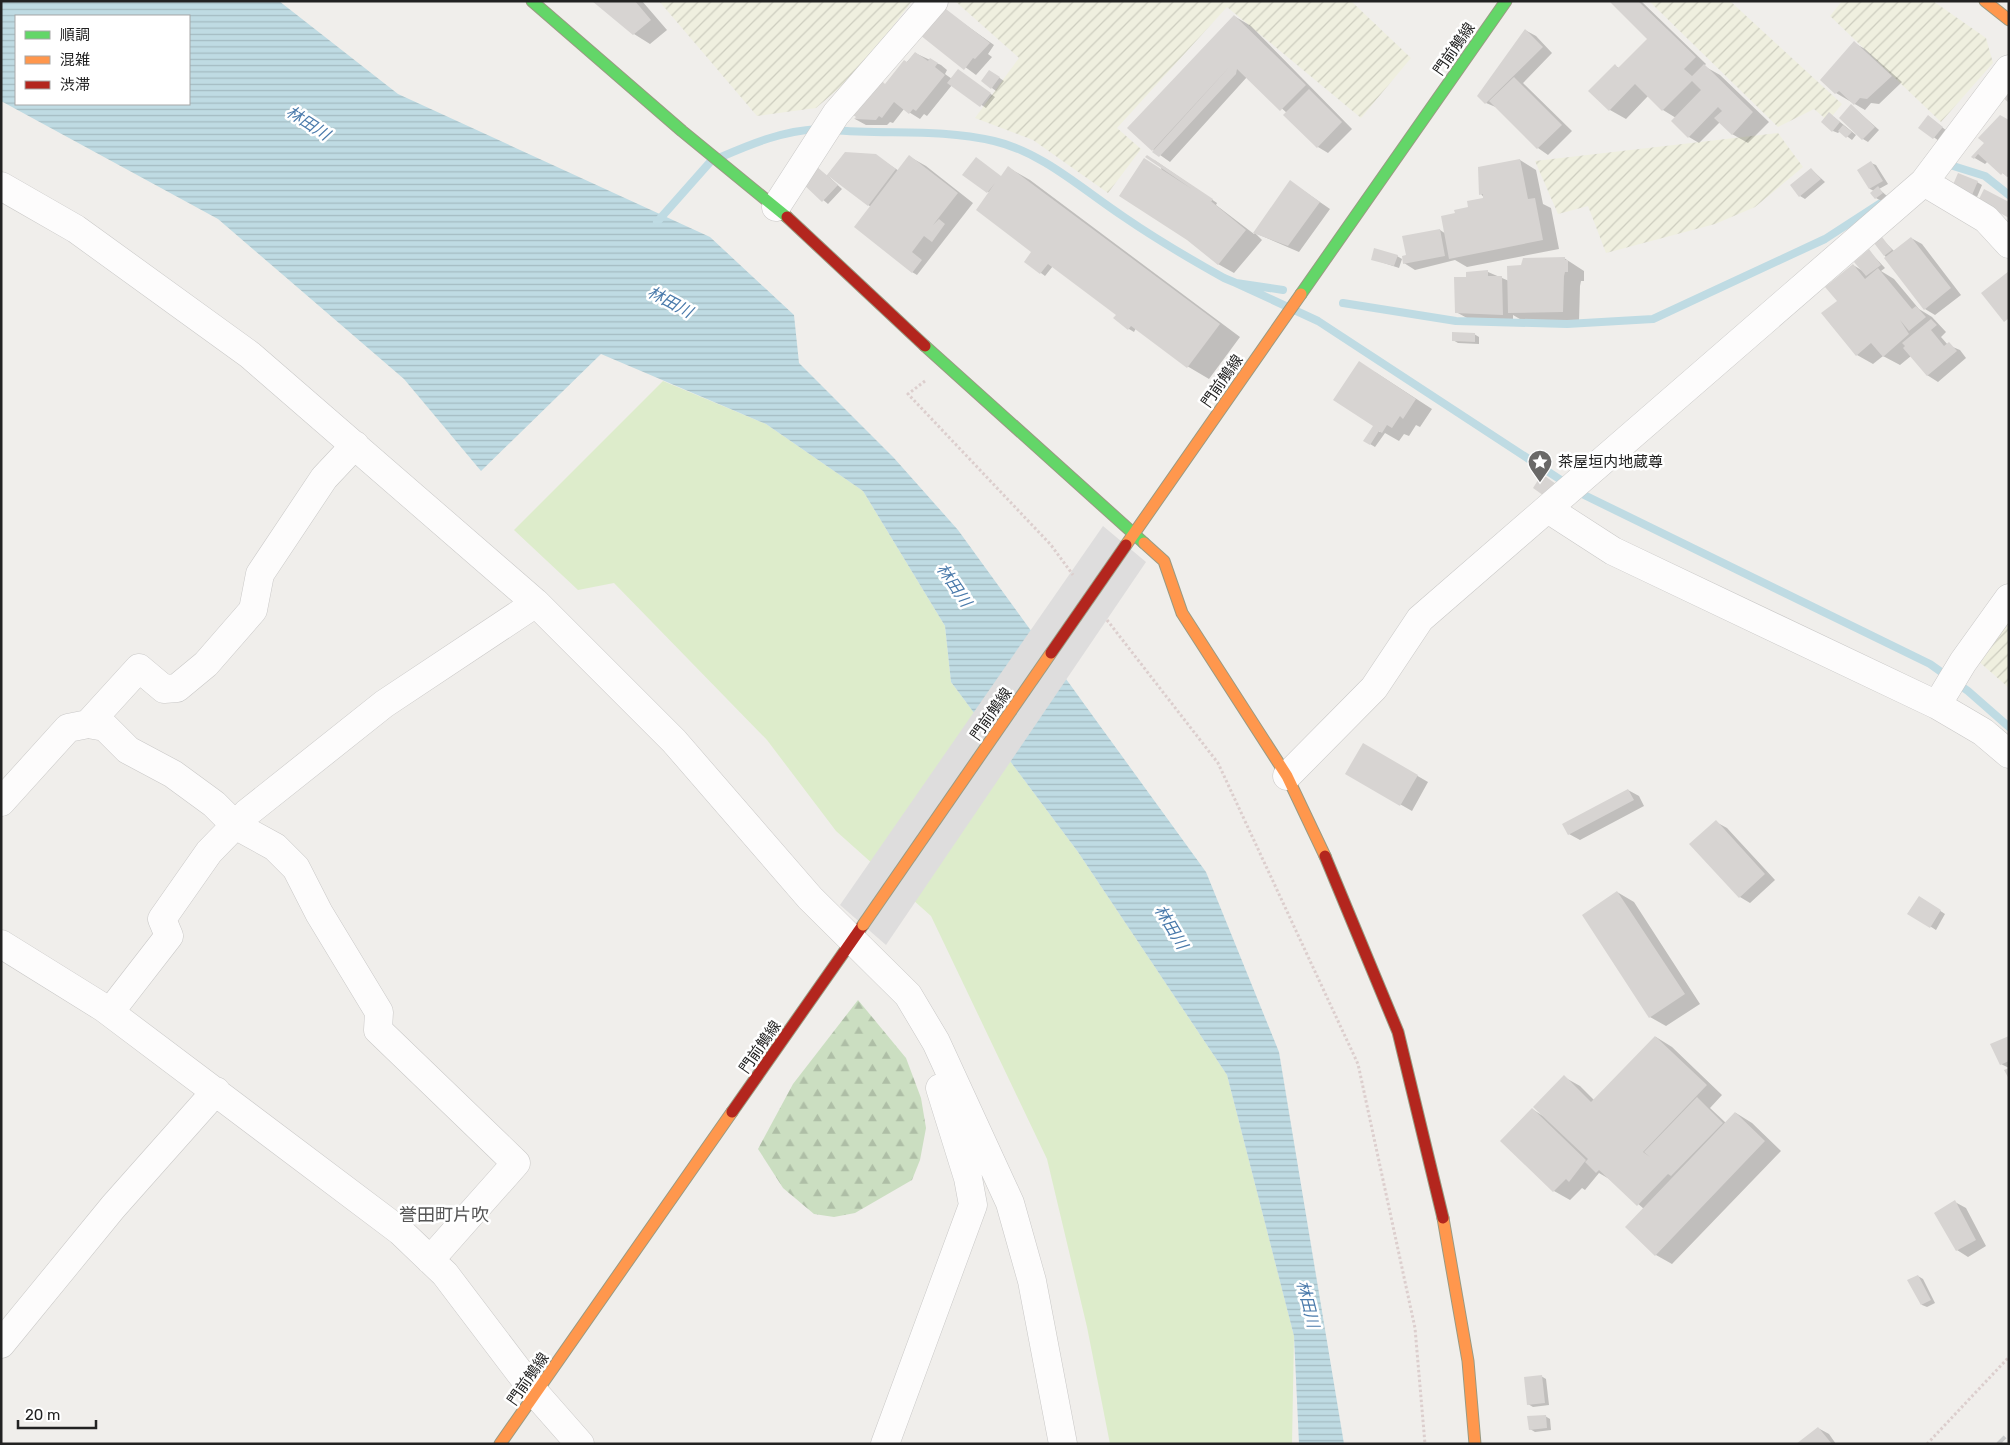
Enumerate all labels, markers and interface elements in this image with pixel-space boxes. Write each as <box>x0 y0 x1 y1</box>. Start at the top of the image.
legend <box>15 15 190 105</box>
street label: 門前鵤線 <box>1429 19 1479 79</box>
text: 順調 <box>60 26 90 44</box>
text: 混雑 <box>60 51 90 69</box>
text: 渋滞 <box>60 76 90 94</box>
water label: 林田川 <box>283 102 335 145</box>
water label: 林田川 <box>644 282 697 323</box>
street label: 門前鵤線 <box>1197 351 1247 411</box>
place icon: 茶屋垣内地蔵尊 <box>1527 449 1553 483</box>
place label: 茶屋垣内地蔵尊 <box>1558 453 1663 471</box>
water label: 林田川 <box>933 560 976 612</box>
street label: 門前鵤線 <box>966 684 1016 744</box>
water label: 林田川 <box>1150 902 1193 954</box>
street label: 門前鵤線 <box>735 1017 785 1077</box>
district label: 誉田町片吹 <box>399 1204 489 1226</box>
water label: 林田川 <box>1293 1278 1324 1332</box>
street label: 門前鵤線 <box>503 1349 553 1409</box>
scale bar <box>18 1398 95 1430</box>
text: 20 m <box>25 1406 60 1424</box>

